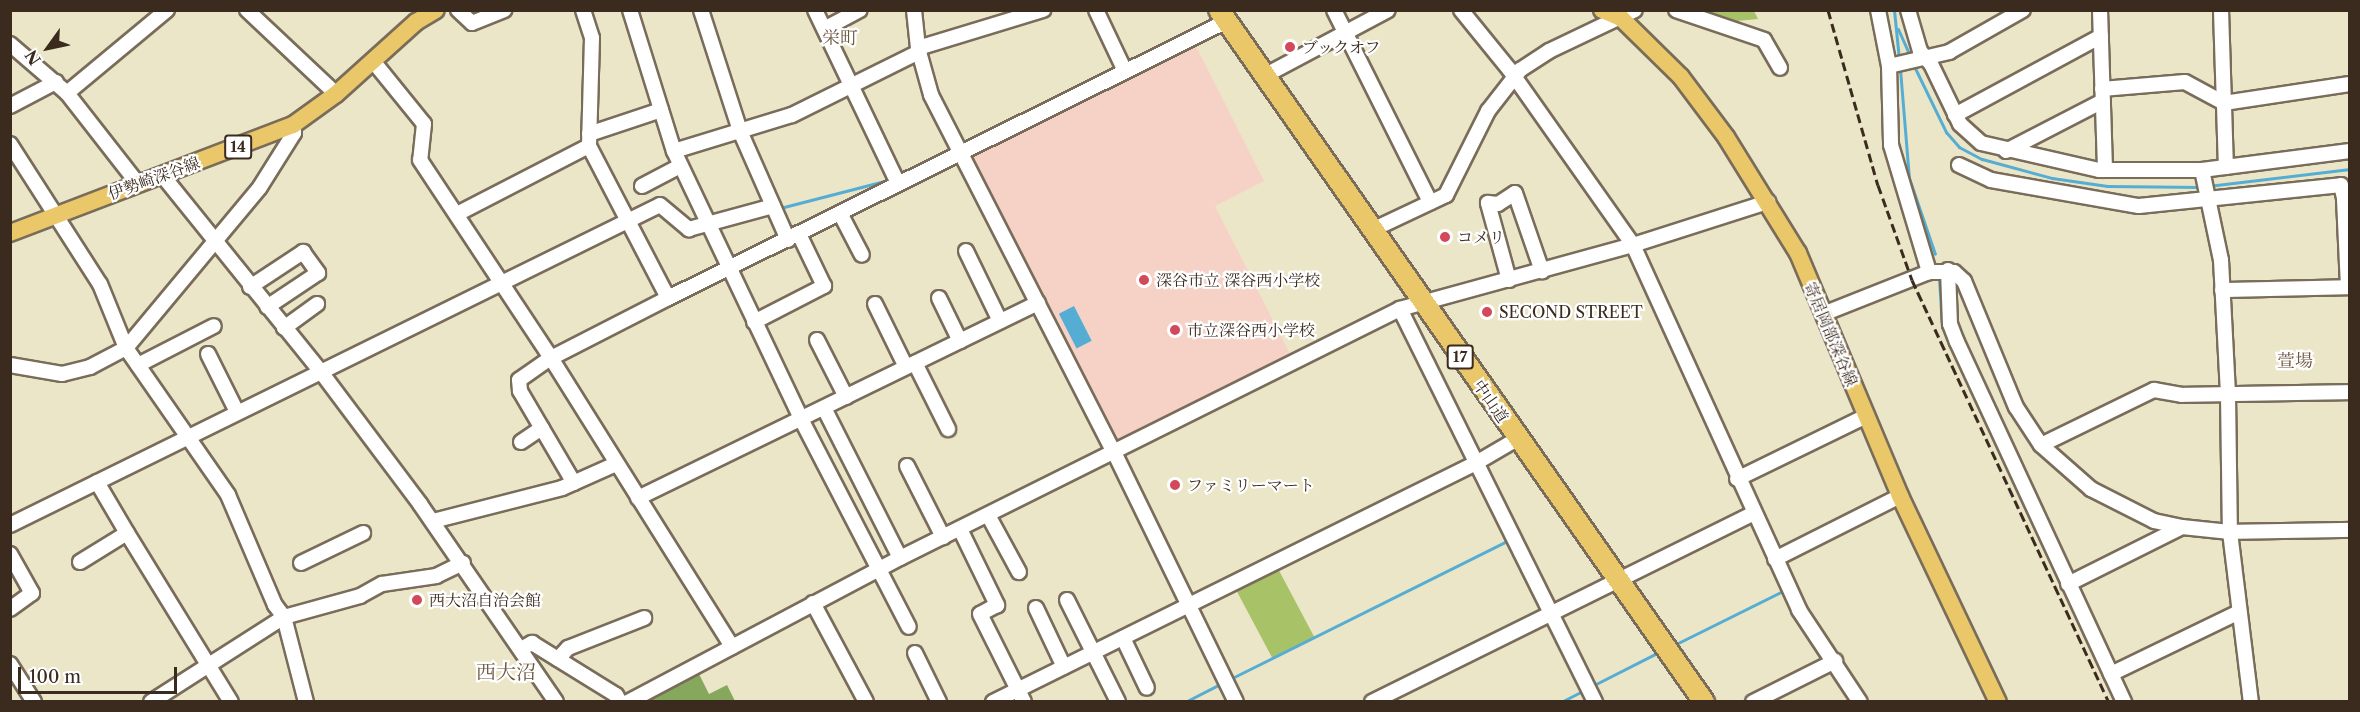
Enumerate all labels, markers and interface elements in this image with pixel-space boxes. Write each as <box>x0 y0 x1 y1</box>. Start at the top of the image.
north arrow <box>18 18 78 78</box>
district label: 栄町 <box>822 27 858 49</box>
place label: ブックオフ <box>1302 37 1382 57</box>
marker: ブックオフ <box>1283 40 1297 54</box>
text: N <box>21 47 45 69</box>
road number: 14 <box>223 135 253 159</box>
street label: 伊勢崎深谷線 <box>106 153 202 203</box>
place label: コメリ <box>1457 227 1505 247</box>
marker: コメリ <box>1438 230 1452 244</box>
place label: 深谷市立 深谷西小学校 <box>1156 270 1320 290</box>
marker: 深谷市立 深谷西小学校 <box>1137 273 1151 287</box>
street label: 寄居岡部深谷線 <box>1800 279 1862 389</box>
place label: SECOND STREET <box>1499 302 1643 322</box>
marker: SECOND STREET <box>1480 305 1494 319</box>
place label: 市立深谷西小学校 <box>1187 320 1315 340</box>
marker: 市立深谷西小学校 <box>1168 323 1182 337</box>
road number: 17 <box>1446 345 1474 369</box>
district label: 萱場 <box>2277 350 2313 372</box>
street label: 中山道 <box>1469 376 1513 426</box>
place label: ファミリーマート <box>1187 475 1315 495</box>
marker: ファミリーマート <box>1168 478 1182 492</box>
place label: 西大沼自治会館 <box>429 590 541 610</box>
marker: 西大沼自治会館 <box>410 593 424 607</box>
scale bar <box>21 655 180 693</box>
district label: 西大沼 <box>476 660 536 684</box>
text: 100 m <box>29 666 81 688</box>

